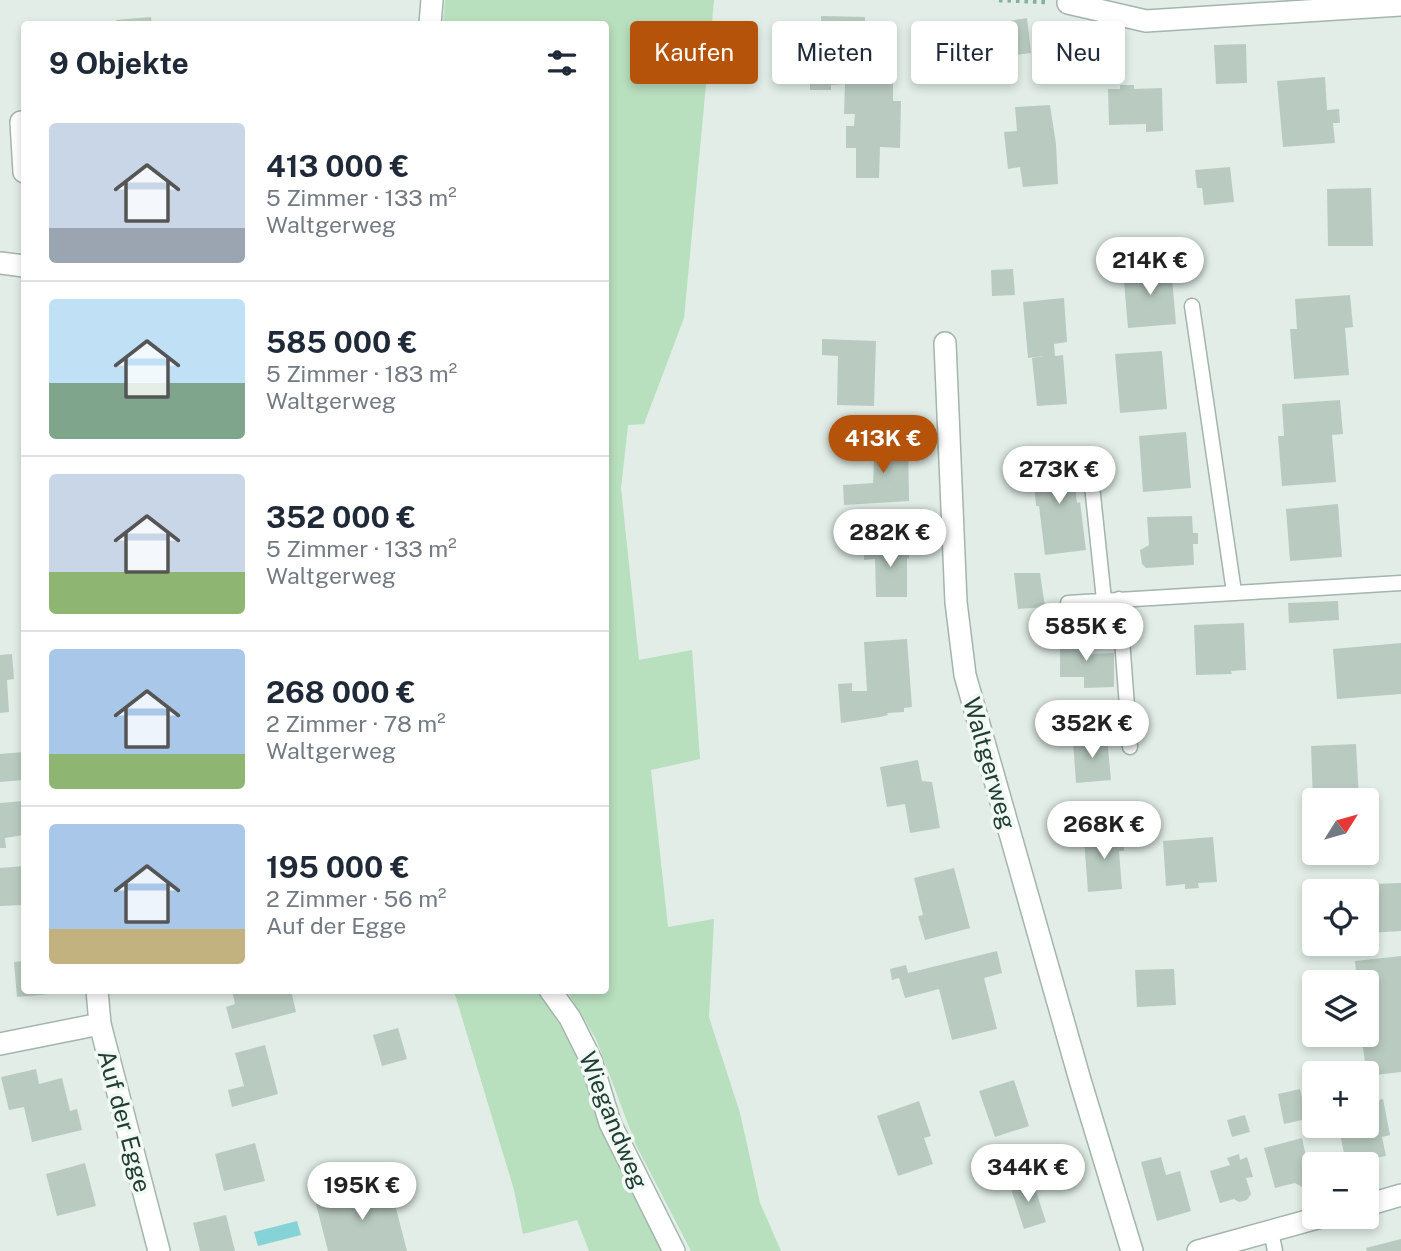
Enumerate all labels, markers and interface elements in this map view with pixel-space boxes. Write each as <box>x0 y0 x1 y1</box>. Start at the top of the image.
chip: Kaufen <box>630 21 758 84</box>
chip: Mieten <box>772 21 897 84</box>
chip: Filter <box>911 21 1018 84</box>
chip: Neu <box>1032 21 1125 84</box>
icon: filters <box>543 44 581 82</box>
text: 9 Objekte <box>49 45 189 81</box>
text: 413 000 € <box>266 148 409 184</box>
icon: home <box>105 151 189 235</box>
text: 5 Zimmer · 133 m² <box>266 184 457 211</box>
text: Waltgerweg <box>266 211 396 238</box>
pin: 214K € <box>1093 238 1207 297</box>
text: 214K € <box>1112 246 1188 273</box>
text: 585 000 € <box>266 324 418 360</box>
icon: home <box>105 327 189 411</box>
text: 5 Zimmer · 183 m² <box>266 360 457 387</box>
text: Waltgerweg <box>266 387 396 414</box>
pin: 413K € <box>826 416 940 475</box>
text: 413K € <box>845 424 921 451</box>
pin: 273K € <box>1002 447 1116 506</box>
text: 273K € <box>1019 455 1099 482</box>
text: 352 000 € <box>266 499 416 535</box>
icon: home <box>105 502 189 586</box>
pin: 282K € <box>833 510 947 569</box>
text: 282K € <box>849 518 931 545</box>
text: 5 Zimmer · 133 m² <box>266 535 457 562</box>
text: Waltgerweg <box>266 562 396 589</box>
pin: 585K € <box>1029 604 1143 663</box>
text: 585K € <box>1044 612 1128 639</box>
text: 268 000 € <box>266 674 416 710</box>
icon: home <box>105 677 189 761</box>
street label: Waltgerweg <box>958 694 1022 832</box>
pin: 352K € <box>1035 700 1149 760</box>
text: 352K € <box>1051 709 1133 736</box>
text: 2 Zimmer · 78 m² <box>266 710 446 737</box>
text: Waltgerweg <box>266 737 396 764</box>
north arrow <box>1302 788 1379 864</box>
map controls <box>1302 788 1379 1229</box>
pin: 268K € <box>1047 802 1161 861</box>
text: 268K € <box>1063 810 1145 837</box>
text: 195 000 € <box>266 849 410 885</box>
icon: home <box>105 852 189 936</box>
button: locate <box>1302 879 1379 956</box>
text: 2 Zimmer · 56 m² <box>266 885 447 912</box>
text: Auf der Egge <box>266 912 406 939</box>
button: layers <box>1302 970 1379 1047</box>
street label: Auf der Egge <box>93 1047 157 1195</box>
street label: Wiegandweg <box>574 1047 654 1193</box>
button: + <box>1302 1061 1379 1138</box>
pin: 344K € <box>971 1144 1085 1204</box>
button: − <box>1302 1152 1379 1229</box>
text: 344K € <box>987 1153 1069 1180</box>
pin: 195K € <box>305 1162 419 1222</box>
text: 195K € <box>323 1171 401 1198</box>

